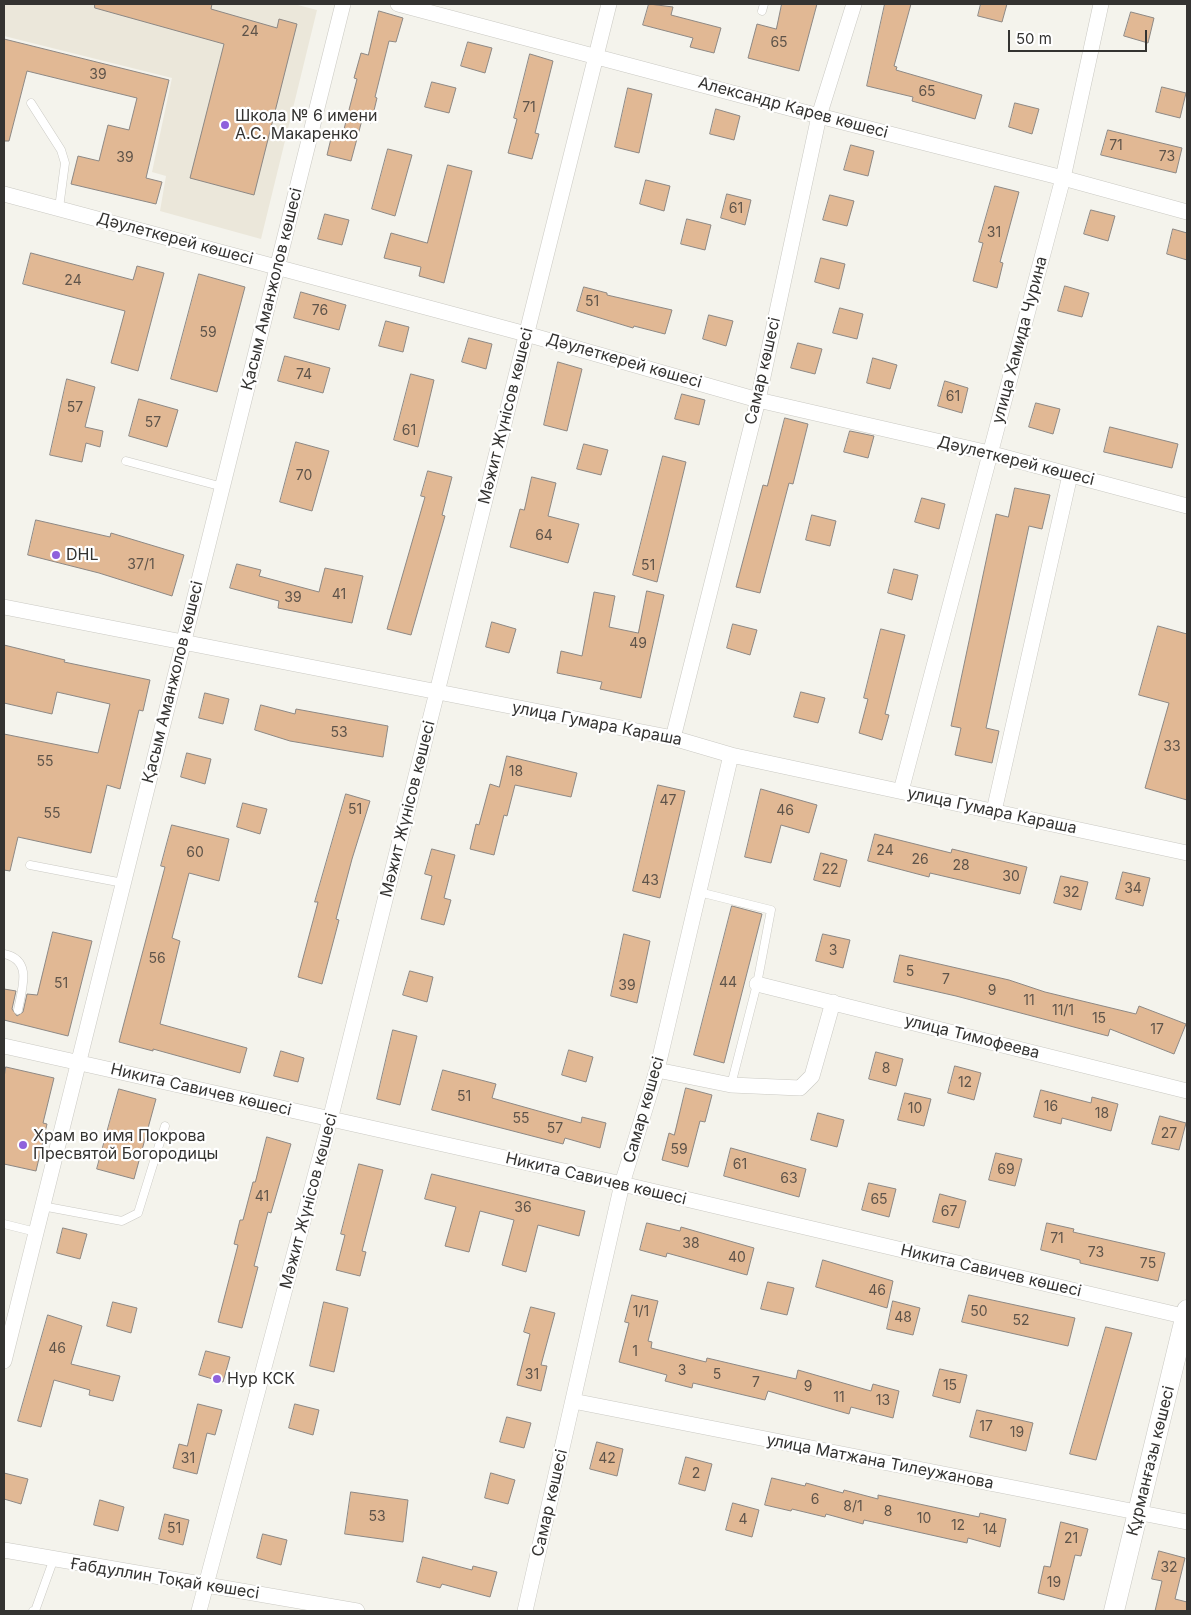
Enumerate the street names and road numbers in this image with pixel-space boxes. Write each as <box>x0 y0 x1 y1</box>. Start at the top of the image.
street label: Александр Карев көшесі <box>696 73 890 143</box>
street label: Қасым Аманжолов көшесі <box>238 186 306 392</box>
street label: Дәулеткерей көшесі <box>95 209 255 269</box>
street label: улица Хамида Чурина <box>988 254 1052 426</box>
street label: Самар көшесі <box>741 315 785 427</box>
street label: Мәжит Жүнісов көшесі <box>475 326 537 506</box>
street label: Дәулеткерей көшесі <box>544 330 704 392</box>
street label: Дәулеткерей көшесі <box>936 432 1096 490</box>
street label: Қасым Аманжолов көшесі <box>139 579 207 785</box>
street label: улица Гумара Караша <box>510 698 684 750</box>
street label: Мәжит Жүнісов көшесі <box>377 719 439 899</box>
street label: улица Гумара Караша <box>906 784 1078 838</box>
street label: улица Тимофеева <box>902 1011 1042 1063</box>
street label: Самар көшесі <box>620 1055 668 1165</box>
street label: Никита Савичев көшесі <box>109 1060 293 1120</box>
street label: Мәжит Жүнісов көшесі <box>276 1111 342 1291</box>
street label: Никита Савичев көшесі <box>504 1149 688 1209</box>
street label: Никита Савичев көшесі <box>899 1241 1083 1301</box>
street label: Құрманғазы көшесі <box>1123 1384 1179 1538</box>
street label: улица Матжана Тилеужанова <box>765 1431 995 1493</box>
street label: Самар көшесі <box>528 1447 572 1559</box>
street label: Ғабдуллин Тоқай көшесі <box>69 1555 261 1603</box>

